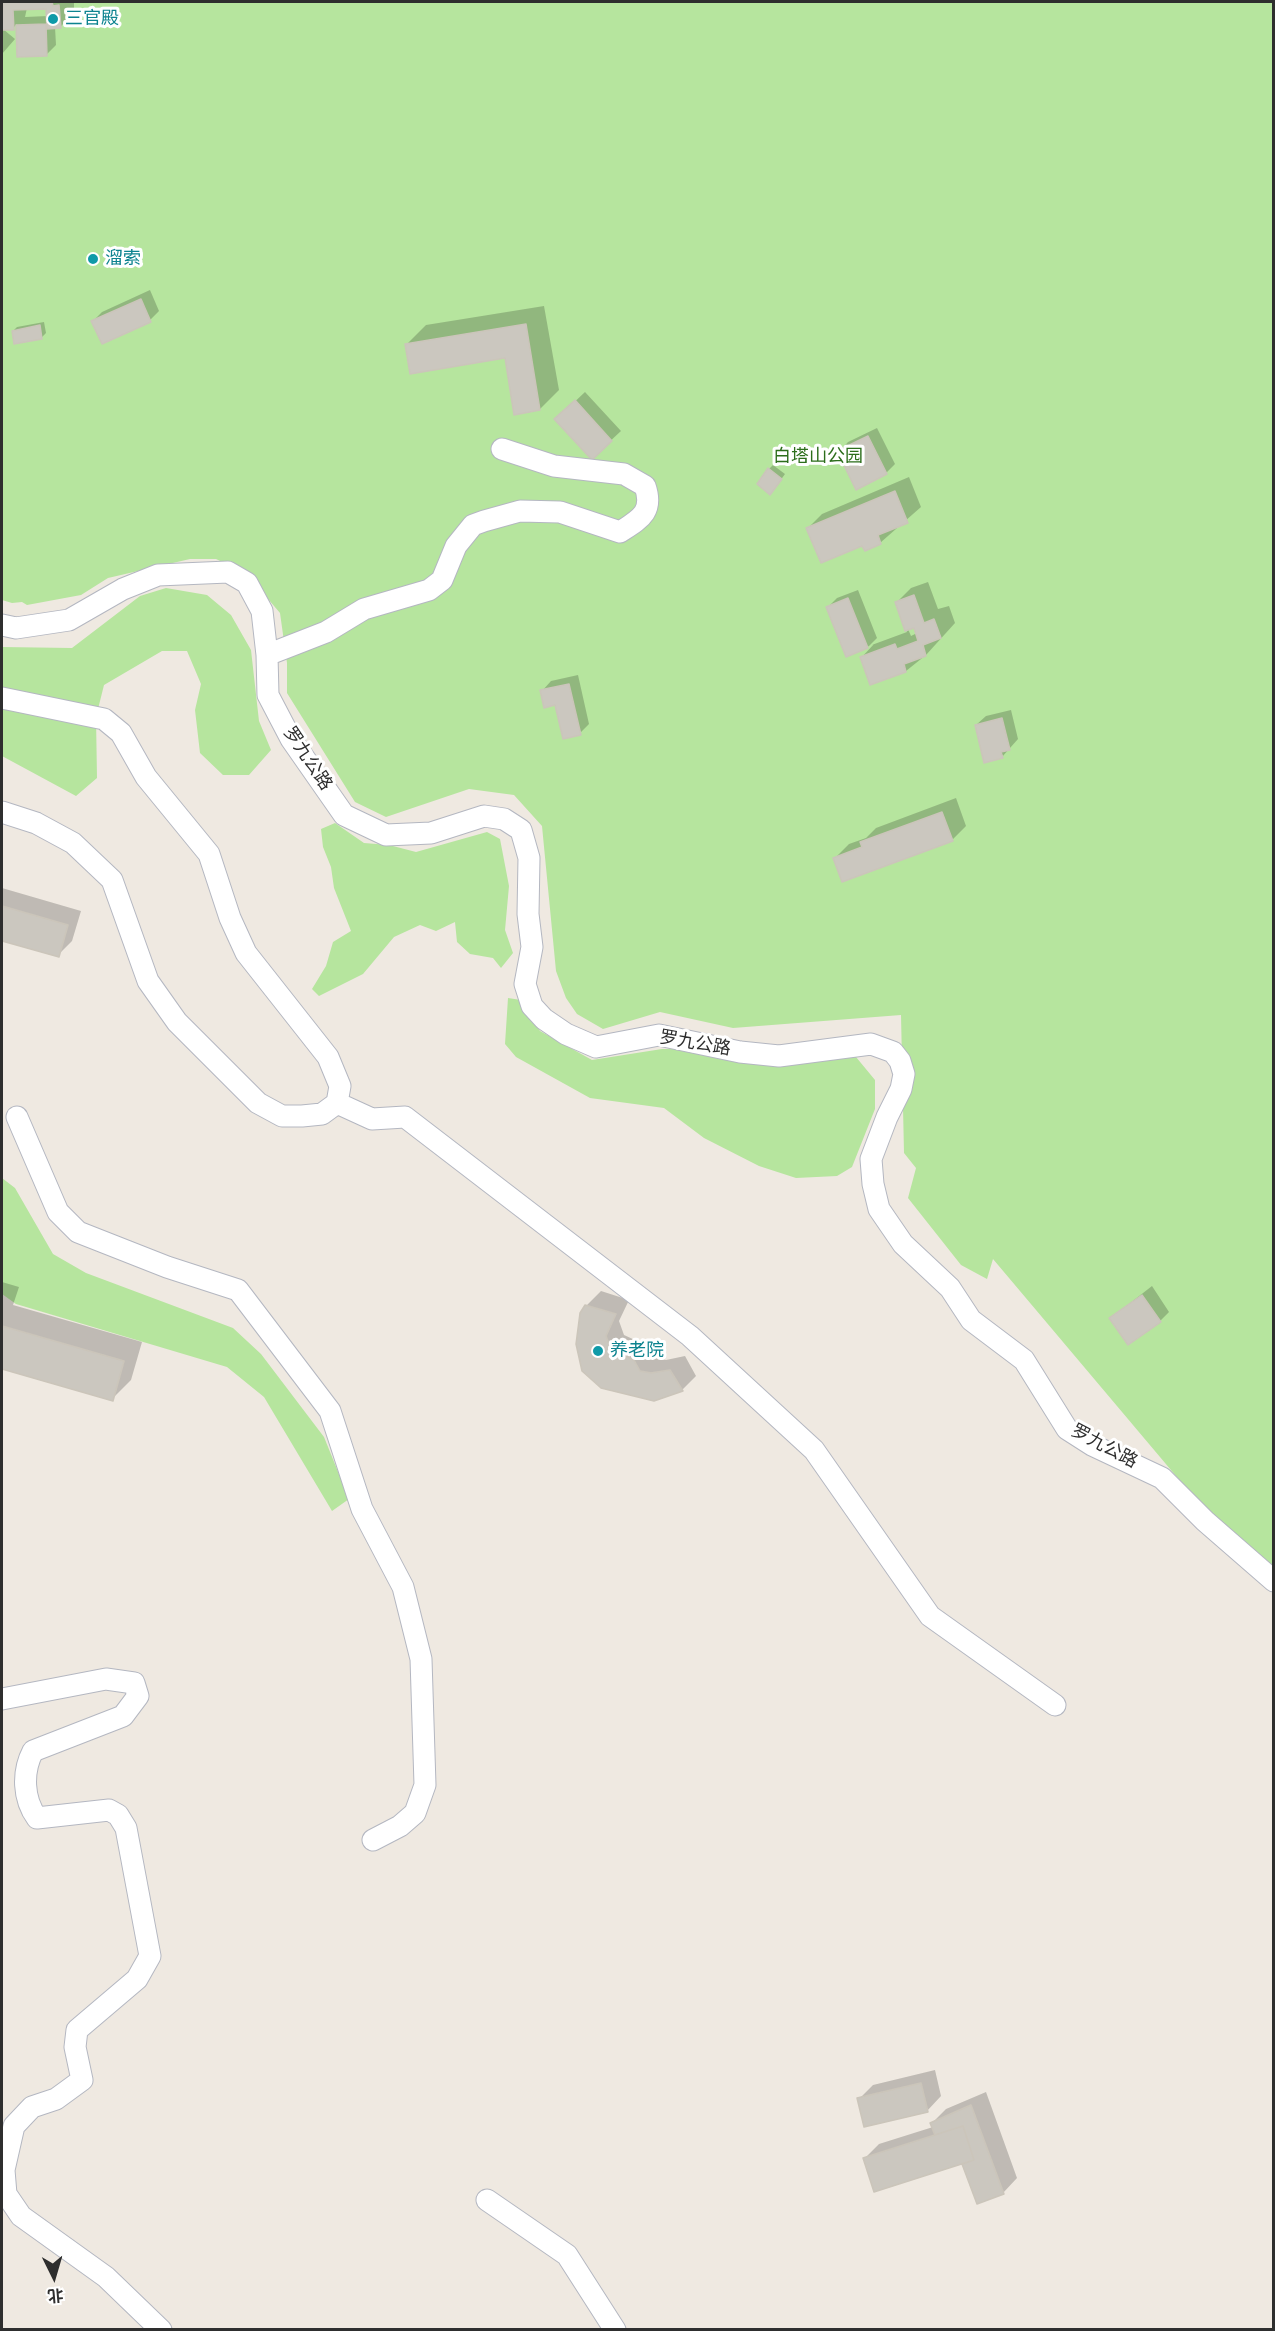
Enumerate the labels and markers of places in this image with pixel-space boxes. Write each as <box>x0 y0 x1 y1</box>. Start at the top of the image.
place label: 三官殿 <box>65 8 119 30</box>
marker: 三官殿 <box>46 12 60 26</box>
place label: 溜索 <box>105 248 141 270</box>
marker: 溜索 <box>86 252 100 266</box>
place label: 养老院 <box>610 1340 664 1362</box>
marker: 养老院 <box>591 1344 605 1358</box>

